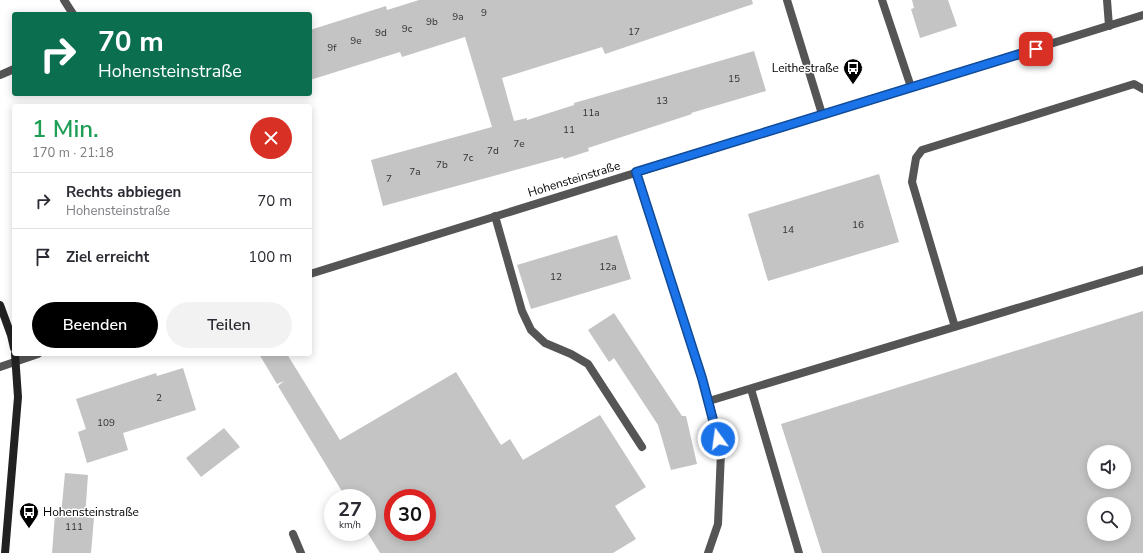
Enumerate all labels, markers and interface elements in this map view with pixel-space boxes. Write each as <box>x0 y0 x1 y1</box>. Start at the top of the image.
house number: 9 <box>481 6 487 20</box>
house number: 9a <box>452 10 464 24</box>
house number: 9b <box>426 15 438 29</box>
house number: 9c <box>402 22 413 36</box>
text: 70 m <box>98 23 164 61</box>
house number: 17 <box>628 25 640 39</box>
house number: 9d <box>375 26 387 40</box>
icon: right <box>32 28 84 80</box>
pin <box>1019 32 1053 66</box>
house number: 9e <box>350 34 362 48</box>
icon: arrive <box>1025 38 1047 60</box>
house number: 9f <box>327 41 337 55</box>
bus stop icon: Leithestraße <box>842 57 864 85</box>
text: Hohensteinstraße <box>98 59 242 83</box>
place label: Leithestraße <box>772 60 839 76</box>
house number: 15 <box>728 72 740 86</box>
house number: 13 <box>656 94 668 108</box>
house number: 11a <box>582 106 600 120</box>
text: 1 Min. <box>32 113 99 145</box>
button: close <box>250 117 292 159</box>
house number: 11 <box>563 123 575 137</box>
house number: 7e <box>513 137 525 151</box>
text: 170 m · 21:18 <box>32 144 114 162</box>
house number: 7d <box>487 144 499 158</box>
house number: 7c <box>463 151 474 165</box>
street label: Hohensteinstraße <box>526 157 622 201</box>
house number: 7b <box>436 158 448 172</box>
house number: 7a <box>409 165 421 179</box>
house number: 7 <box>386 172 392 186</box>
text: Rechts abbiegen <box>66 182 181 202</box>
icon: right <box>32 190 54 212</box>
text: 70 m <box>257 191 292 211</box>
text: Hohensteinstraße <box>66 202 170 220</box>
house number: 16 <box>852 218 864 232</box>
house number: 14 <box>782 223 794 237</box>
icon: arrive <box>32 246 54 268</box>
text: Ziel erreicht <box>66 247 149 267</box>
text: 100 m <box>248 247 292 267</box>
house number: 12a <box>599 260 617 274</box>
house number: 12 <box>550 270 562 284</box>
button: Beenden <box>32 302 158 348</box>
button: Teilen <box>166 302 292 348</box>
house number: 2 <box>156 391 162 405</box>
house number: 109 <box>97 416 115 430</box>
position arrow <box>697 418 739 460</box>
map controls <box>1087 445 1131 541</box>
button: sound <box>1087 445 1131 489</box>
speed limit sign: 30 <box>384 489 436 541</box>
text: 27 <box>338 496 362 523</box>
button: search <box>1087 497 1131 541</box>
bus stop icon: Hohensteinstraße <box>18 501 40 529</box>
place label: Hohensteinstraße <box>43 504 139 520</box>
text: km/h <box>339 518 361 532</box>
house number: 111 <box>65 520 83 534</box>

